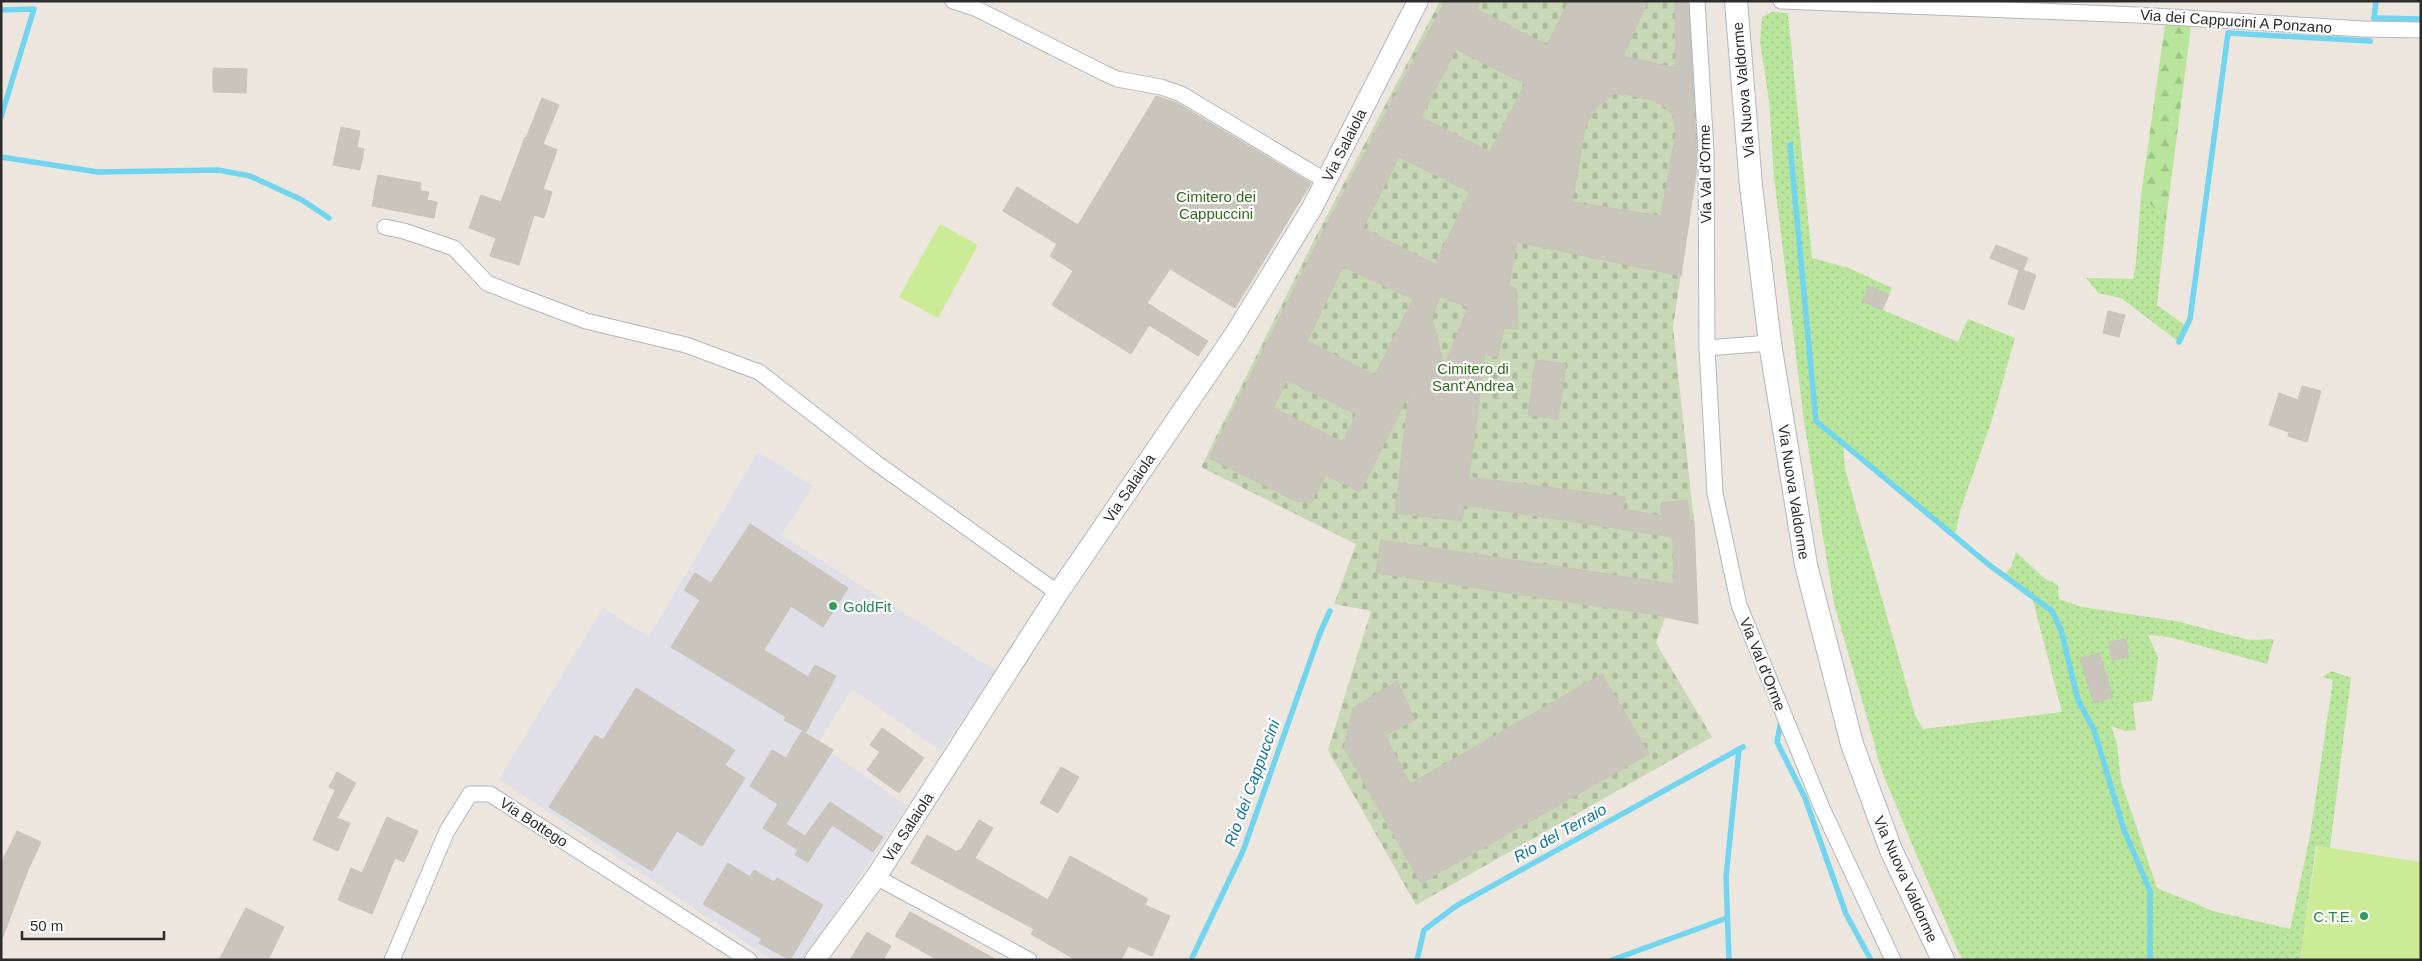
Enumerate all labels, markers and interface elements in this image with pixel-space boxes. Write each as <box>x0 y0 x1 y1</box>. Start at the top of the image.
street label: Via dei Cappucini A Ponzano <box>2139 6 2333 36</box>
street label: Via Nuova Valdorme <box>1729 21 1757 159</box>
street label: Via Salaiola <box>1319 105 1370 184</box>
street label: Via Val d'Orme <box>1696 124 1714 224</box>
park label: Cimitero dei Cappuccini <box>1176 188 1256 222</box>
park label: Cimitero di Sant'Andrea <box>1432 360 1515 394</box>
street label: Via Nuova Valdorme <box>1775 423 1813 561</box>
street label: Via Salaiola <box>1100 450 1158 525</box>
place label: GoldFit <box>843 598 892 615</box>
marker: GoldFit <box>827 600 839 612</box>
street label: Via Val d'Orme <box>1737 615 1789 713</box>
water label: Rio dei Cappuccini <box>1221 717 1283 849</box>
street label: Via Salaiola <box>879 789 937 865</box>
street label: Via Bottego <box>497 794 571 850</box>
water label: Rio del Terraio <box>1511 800 1609 866</box>
street label: Via Nuova Valdorme <box>1871 813 1941 945</box>
scale bar <box>22 908 165 940</box>
place label: C.T.E. <box>2313 908 2354 925</box>
marker: C.T.E. <box>2358 910 2370 922</box>
text: 50 m <box>30 917 63 934</box>

